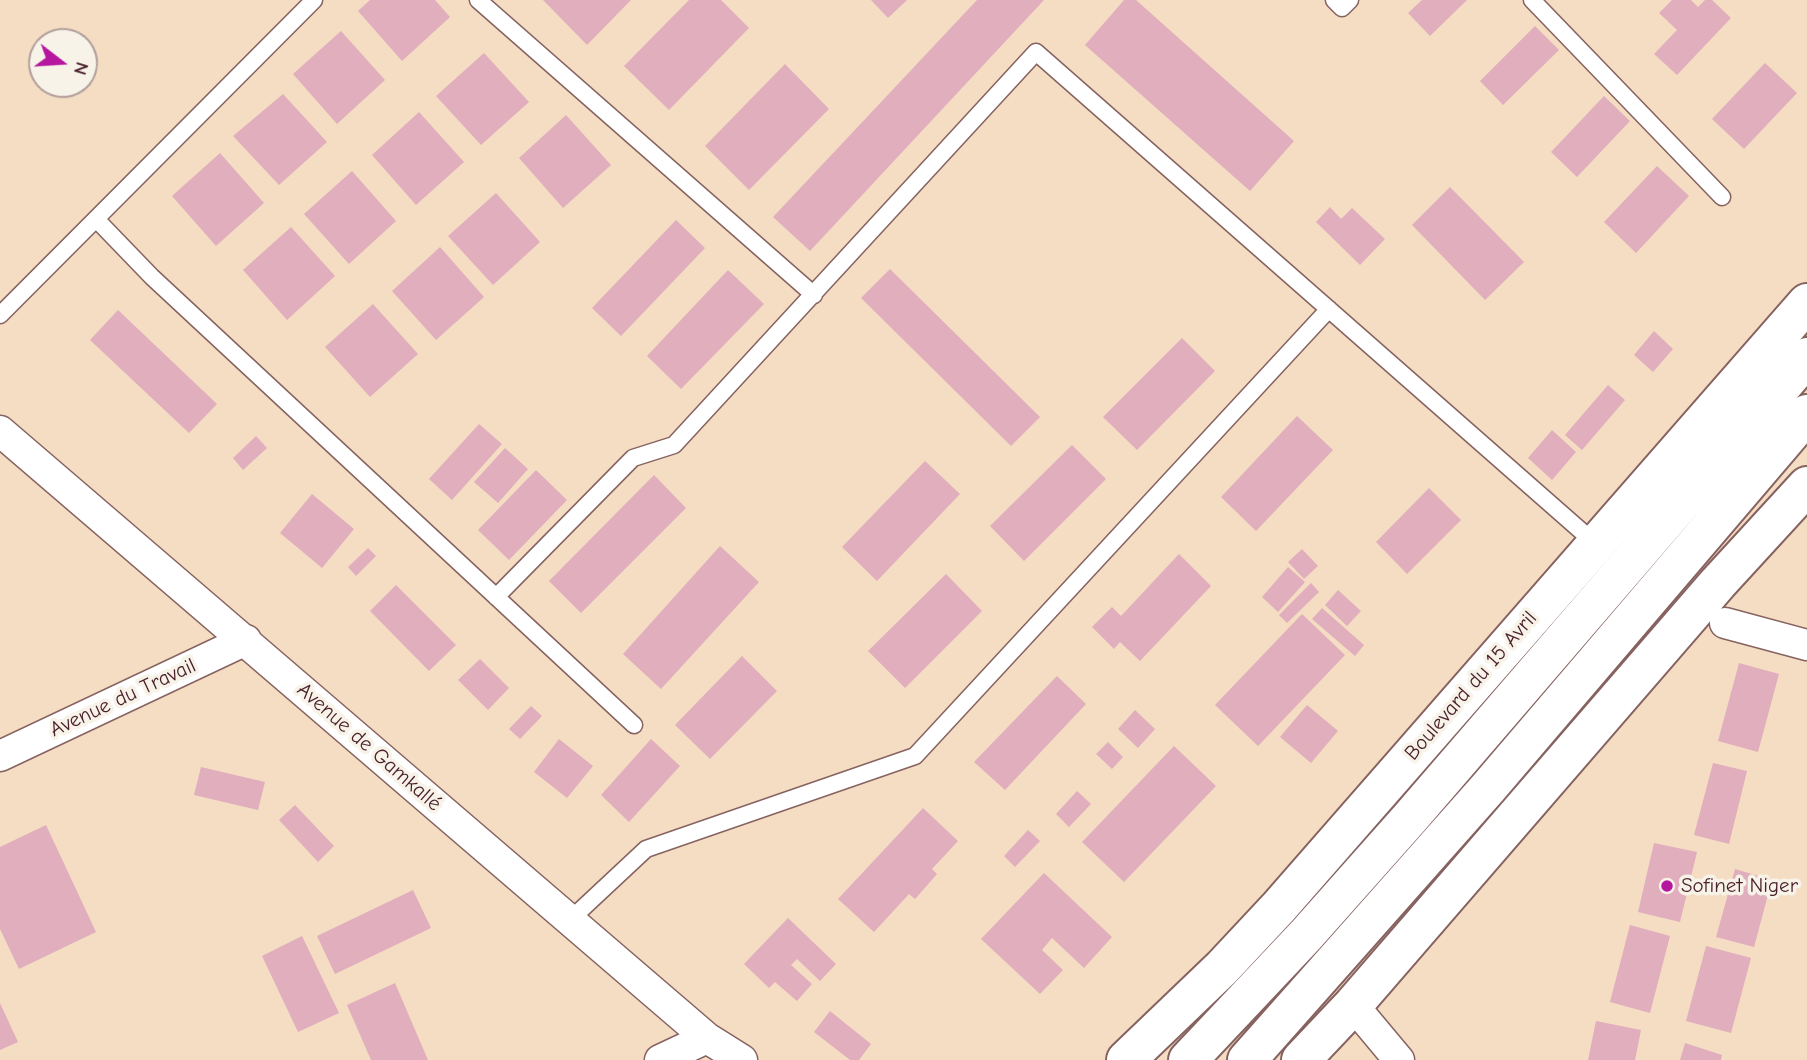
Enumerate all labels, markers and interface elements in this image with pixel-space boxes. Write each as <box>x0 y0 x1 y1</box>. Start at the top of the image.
north arrow <box>28 28 98 98</box>
text: N <box>69 59 94 78</box>
street label: Boulevard du 15 Avril <box>1399 606 1543 766</box>
street label: Avenue du Travail <box>46 653 200 743</box>
street label: Avenue de Gamkallé <box>292 677 446 817</box>
place label: Sofinet Niger <box>1681 873 1798 899</box>
marker: Sofinet Niger <box>1659 878 1675 894</box>

